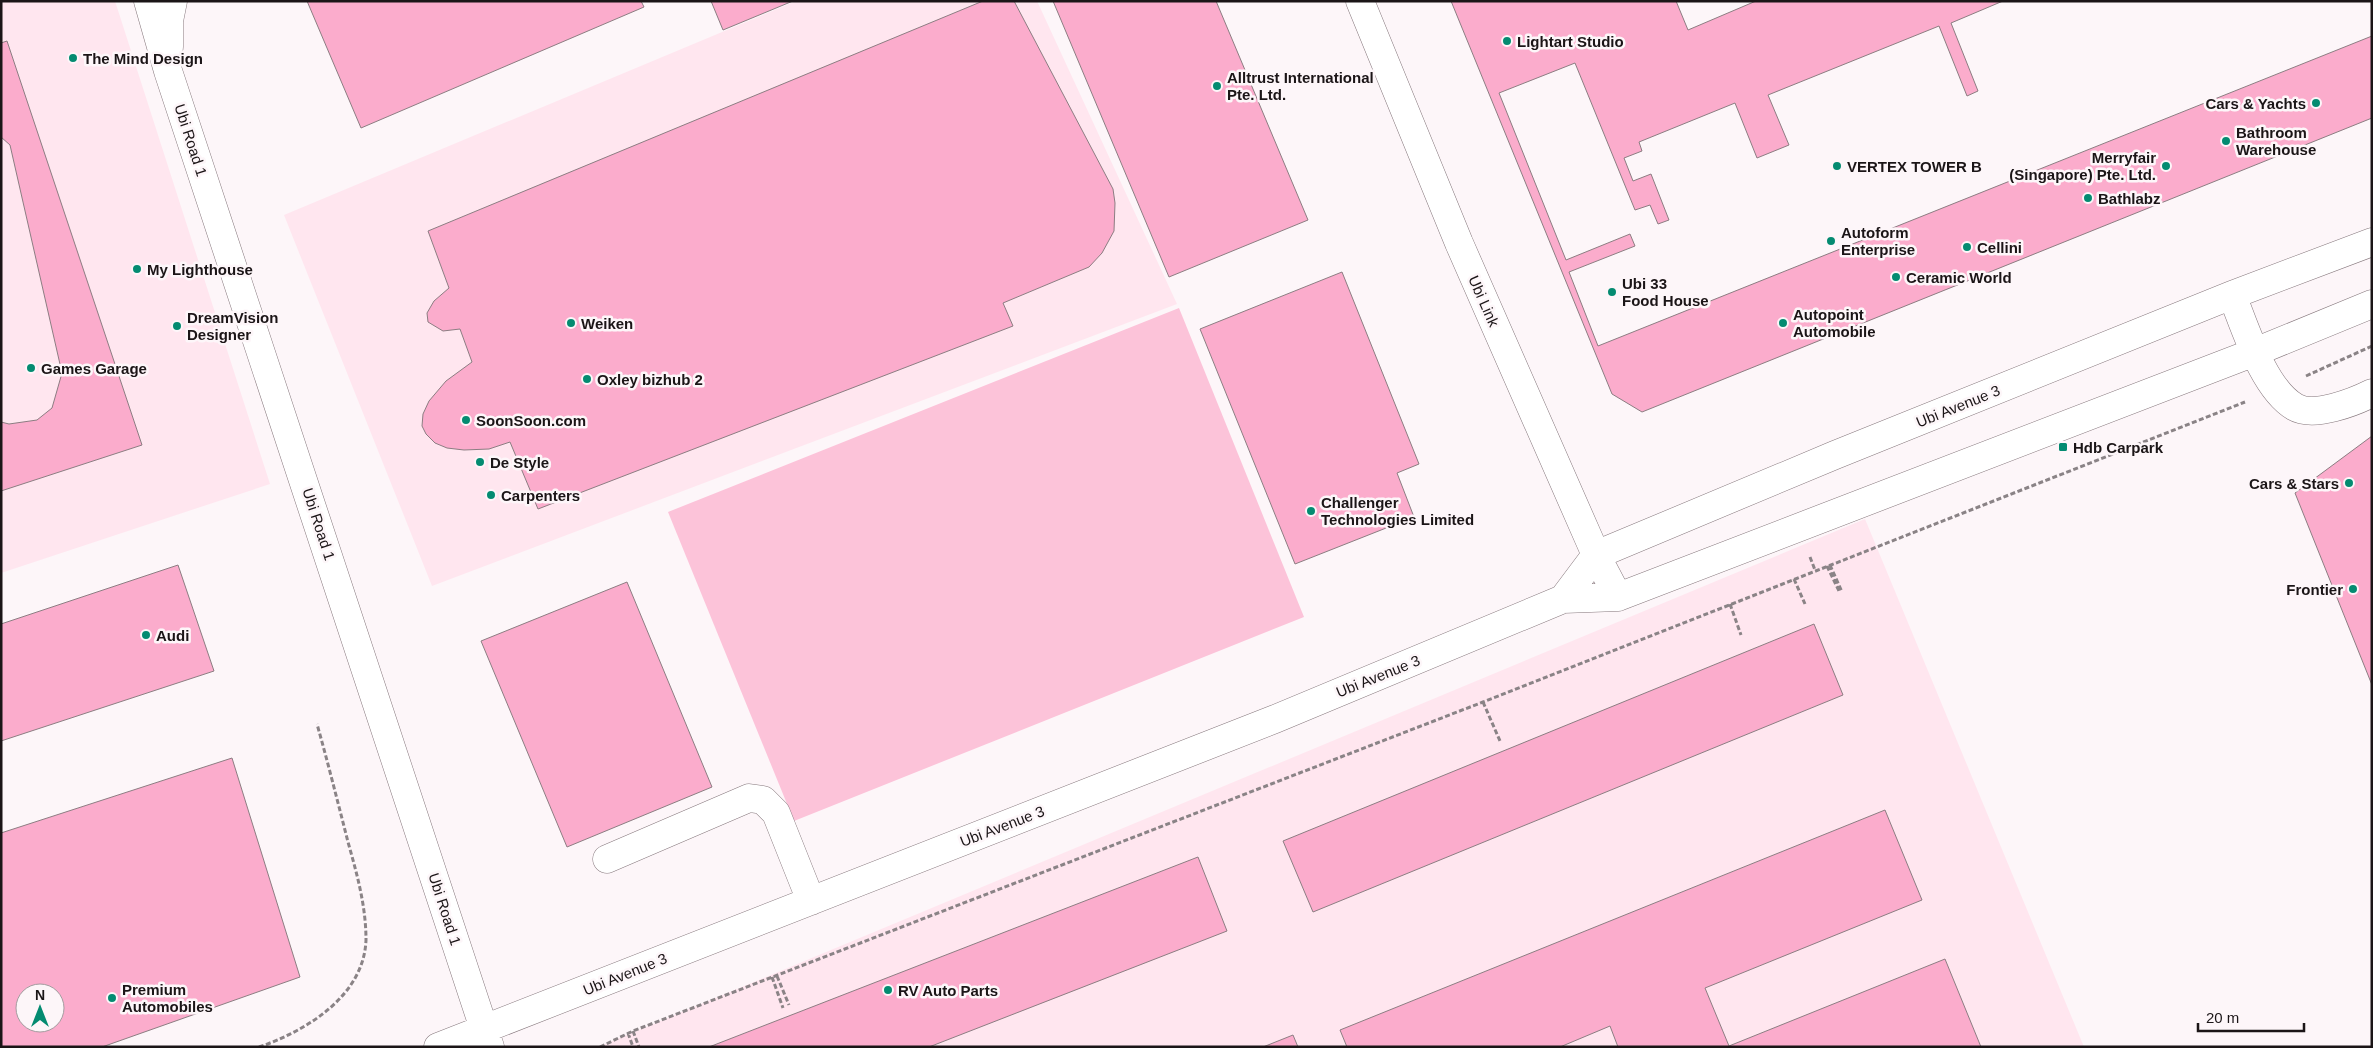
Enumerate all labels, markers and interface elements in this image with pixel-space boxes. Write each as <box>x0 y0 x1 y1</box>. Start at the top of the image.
place label: Lightart Studio <box>1517 33 1624 50</box>
marker: Lightart Studio <box>1501 35 1513 47</box>
place label: The Mind Design <box>83 50 203 67</box>
marker: The Mind Design <box>67 52 79 64</box>
place label: Alltrust International Pte. Ltd. <box>1227 69 1374 103</box>
marker: Alltrust International Pte. Ltd. <box>1211 80 1223 92</box>
place label: Cars & Yachts <box>2205 95 2306 112</box>
marker: Cars & Yachts <box>2310 97 2322 109</box>
street label: Ubi Road 1 <box>171 102 211 178</box>
place label: Bathroom Warehouse <box>2236 124 2316 158</box>
marker: Bathroom Warehouse <box>2220 135 2232 147</box>
place label: Merryfair (Singapore) Pte. Ltd. <box>2009 149 2156 183</box>
place label: VERTEX TOWER B <box>1847 158 1982 175</box>
marker: VERTEX TOWER B <box>1831 160 1843 172</box>
marker: Merryfair (Singapore) Pte. Ltd. <box>2160 160 2172 172</box>
place label: Bathlabz <box>2098 190 2161 207</box>
marker: Bathlabz <box>2082 192 2094 204</box>
place label: Autoform Enterprise <box>1841 224 1915 258</box>
marker: Autoform Enterprise <box>1825 235 1837 247</box>
place label: Cellini <box>1977 239 2022 256</box>
marker: Cellini <box>1961 241 1973 253</box>
place label: My Lighthouse <box>147 261 253 278</box>
marker: My Lighthouse <box>131 263 143 275</box>
place label: Ceramic World <box>1906 269 2012 286</box>
marker: Ceramic World <box>1890 271 1902 283</box>
street label: Ubi Link <box>1465 273 1503 330</box>
place label: Ubi 33 Food House <box>1622 275 1709 309</box>
marker: Ubi 33 Food House <box>1606 286 1618 298</box>
place label: Autopoint Automobile <box>1793 306 1876 340</box>
place label: DreamVision Designer <box>187 309 278 343</box>
place label: Weiken <box>581 315 633 332</box>
marker: Weiken <box>565 317 577 329</box>
marker: Autopoint Automobile <box>1777 317 1789 329</box>
marker: DreamVision Designer <box>171 320 183 332</box>
place label: Games Garage <box>41 360 147 377</box>
marker: Games Garage <box>25 362 37 374</box>
place label: Oxley bizhub 2 <box>597 371 703 388</box>
marker: Oxley bizhub 2 <box>581 373 593 385</box>
street label: Ubi Avenue 3 <box>1914 381 2002 431</box>
place label: SoonSoon.com <box>476 412 586 429</box>
marker: SoonSoon.com <box>460 414 472 426</box>
place label: Hdb Carpark <box>2073 439 2164 456</box>
marker: Hdb Carpark <box>2057 441 2069 453</box>
place label: De Style <box>490 454 549 471</box>
marker: De Style <box>474 456 486 468</box>
place label: Cars & Stars <box>2249 475 2339 492</box>
marker: Cars & Stars <box>2343 477 2355 489</box>
street label: Ubi Road 1 <box>299 486 339 562</box>
place label: Carpenters <box>501 487 580 504</box>
marker: Carpenters <box>485 489 497 501</box>
place label: Challenger Technologies Limited <box>1321 494 1474 528</box>
marker: Challenger Technologies Limited <box>1305 505 1317 517</box>
place label: Frontier <box>2286 581 2343 598</box>
marker: Frontier <box>2347 583 2359 595</box>
place label: Audi <box>156 627 189 644</box>
marker: Audi <box>140 629 152 641</box>
street label: Ubi Avenue 3 <box>1334 651 1422 701</box>
street label: Ubi Avenue 3 <box>957 802 1047 850</box>
street label: Ubi Road 1 <box>425 871 465 947</box>
street label: Ubi Avenue 3 <box>581 949 669 999</box>
place label: Premium Automobiles <box>122 981 213 1015</box>
place label: RV Auto Parts <box>898 982 998 999</box>
north arrow <box>15 983 65 1033</box>
marker: RV Auto Parts <box>882 984 894 996</box>
text: N <box>35 987 45 1003</box>
marker: Premium Automobiles <box>106 992 118 1004</box>
scale bar <box>2198 1000 2304 1032</box>
text: 20 m <box>2206 1009 2239 1026</box>

